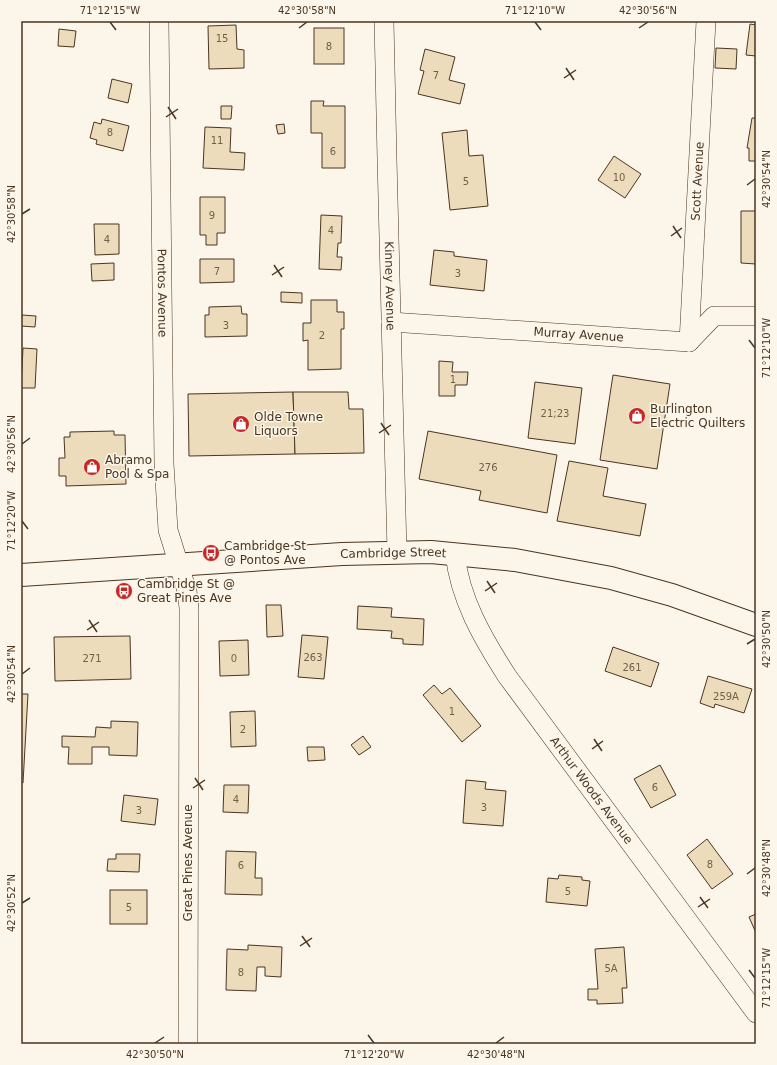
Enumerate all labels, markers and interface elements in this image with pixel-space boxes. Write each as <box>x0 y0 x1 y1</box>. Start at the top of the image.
text: 71°12'15"W <box>80 5 140 16</box>
text: 42°30'58"N <box>278 5 336 16</box>
text: 71°12'10"W <box>505 5 565 16</box>
text: 42°30'56"N <box>619 5 677 16</box>
house number: 15 <box>216 33 228 44</box>
house number: 8 <box>326 41 332 52</box>
house number: 7 <box>433 70 439 81</box>
house number: 8 <box>107 127 113 138</box>
house number: 11 <box>211 135 223 146</box>
street label: Scott Avenue <box>688 141 707 221</box>
house number: 6 <box>330 146 336 157</box>
text: 42°30'54"N <box>761 150 772 208</box>
house number: 10 <box>613 172 625 183</box>
house number: 5 <box>463 176 469 187</box>
text: 42°30'58"N <box>6 185 17 243</box>
house number: 9 <box>209 210 215 221</box>
house number: 4 <box>328 225 334 236</box>
house number: 4 <box>104 234 110 245</box>
street label: Kinney Avenue <box>382 241 398 331</box>
street label: Pontos Avenue <box>155 249 170 337</box>
house number: 7 <box>214 266 220 277</box>
house number: 3 <box>455 268 461 279</box>
text: 71°12'10"W <box>761 318 772 378</box>
house number: 3 <box>223 320 229 331</box>
street label: Murray Avenue <box>533 325 624 345</box>
house number: 2 <box>319 330 325 341</box>
house number: 1 <box>450 374 456 385</box>
place label: Burlington Electric Quilters <box>650 402 745 430</box>
shop icon: Burlington Electric Quilters <box>627 406 647 426</box>
house number: 21;23 <box>541 408 569 419</box>
place label: Olde Towne Liquors <box>254 410 323 438</box>
shop icon: Olde Towne Liquors <box>231 414 251 434</box>
text: 42°30'56"N <box>6 415 17 473</box>
place label: Abramo Pool & Spa <box>105 453 169 481</box>
shop icon: Abramo Pool & Spa <box>82 457 102 477</box>
house number: 276 <box>478 462 498 473</box>
text: 71°12'20"W <box>6 491 17 551</box>
place label: Cambridge St @ Pontos Ave <box>224 539 306 567</box>
bus stop icon: Cambridge St @ Pontos Ave <box>201 543 221 563</box>
street label: Cambridge Street <box>340 545 447 561</box>
place label: Cambridge St @ Great Pines Ave <box>137 577 235 605</box>
bus stop icon: Cambridge St @ Great Pines Ave <box>114 581 134 601</box>
text: 42°30'50"N <box>761 610 772 668</box>
text: 42°30'54"N <box>6 645 17 703</box>
house number: 263 <box>303 652 323 663</box>
house number: 271 <box>82 653 102 664</box>
house number: 0 <box>231 653 237 664</box>
house number: 261 <box>622 662 642 673</box>
house number: 259A <box>713 691 739 702</box>
house number: 1 <box>449 706 455 717</box>
house number: 2 <box>240 724 246 735</box>
street label: Arthur Woods Avenue <box>547 734 636 847</box>
house number: 6 <box>652 782 658 793</box>
house number: 4 <box>233 794 239 805</box>
house number: 3 <box>481 802 487 813</box>
street label: Great Pines Avenue <box>181 804 195 922</box>
house number: 3 <box>136 805 142 816</box>
text: 42°30'48"N <box>761 839 772 897</box>
house number: 8 <box>707 859 713 870</box>
house number: 6 <box>238 860 244 871</box>
text: 42°30'52"N <box>6 874 17 932</box>
house number: 5 <box>565 886 571 897</box>
house number: 5 <box>126 902 132 913</box>
text: 71°12'15"W <box>761 948 772 1008</box>
house number: 5A <box>604 963 618 974</box>
house number: 8 <box>238 967 244 978</box>
text: 42°30'50"N <box>126 1049 184 1060</box>
text: 71°12'20"W <box>344 1049 404 1060</box>
text: 42°30'48"N <box>467 1049 525 1060</box>

